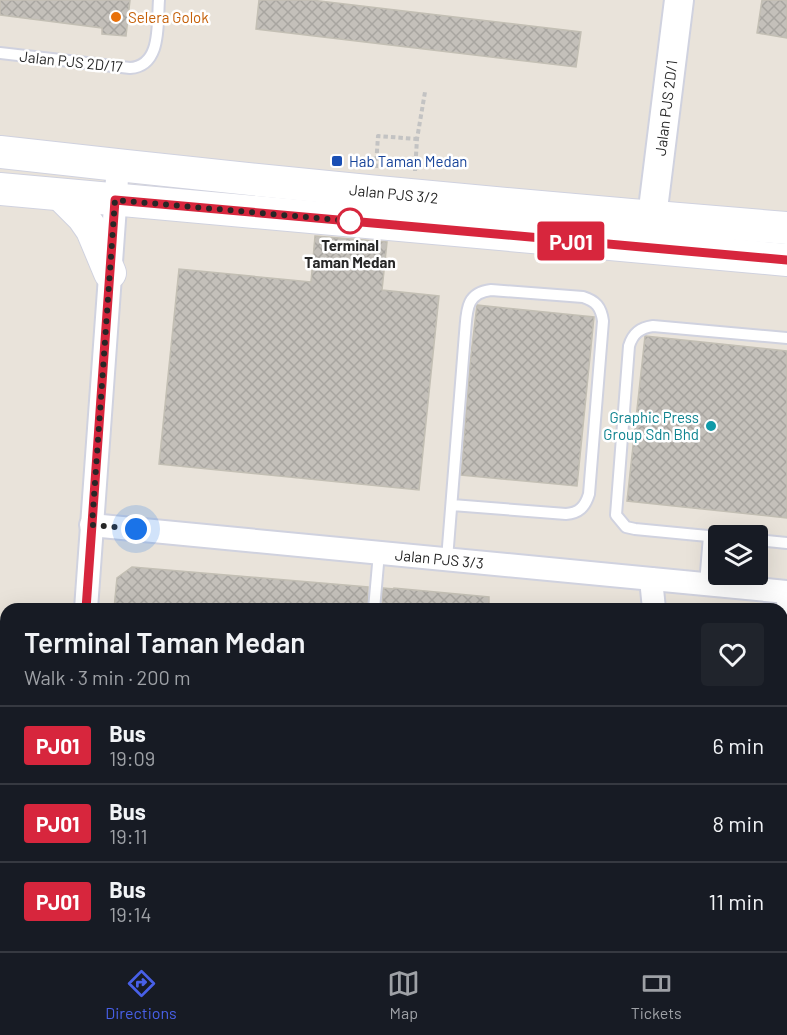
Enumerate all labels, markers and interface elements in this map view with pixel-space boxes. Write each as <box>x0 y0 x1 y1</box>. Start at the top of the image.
place label: Selera Golok <box>128 8 209 26</box>
marker: Selera Golok <box>109 10 123 24</box>
street label: Jalan PJS 2D/17 <box>19 47 123 75</box>
street label: Jalan PJS 2D/1 <box>651 59 680 157</box>
place label: Hab Taman Medan <box>349 152 467 170</box>
marker: Hab Taman Medan <box>330 154 344 168</box>
street label: Jalan PJS 3/2 <box>348 180 439 207</box>
marker: Terminal Taman Medan <box>337 208 363 234</box>
line badge: PJ01 <box>529 222 613 260</box>
text: PJ01 <box>549 229 593 254</box>
place label: Terminal Taman Medan <box>304 236 396 271</box>
place label: Graphic Press Group Sdn Bhd <box>603 408 699 443</box>
marker: Graphic Press Group Sdn Bhd <box>704 419 718 433</box>
your location <box>121 514 151 544</box>
map controls <box>708 525 768 585</box>
button: layers <box>708 525 768 585</box>
street label: Jalan PJS 3/3 <box>394 545 485 572</box>
button: heart <box>701 623 764 686</box>
text: Terminal Taman Medan <box>24 625 306 659</box>
text: Walk · 3 min · 200 m <box>24 665 190 689</box>
text: Bus <box>109 720 146 746</box>
text: 6 min <box>713 732 764 758</box>
text: PJ01 <box>36 733 79 758</box>
text: 19:09 <box>109 746 155 770</box>
text: Bus <box>109 798 146 824</box>
text: 8 min <box>712 810 764 836</box>
text: PJ01 <box>36 811 79 836</box>
text: 19:11 <box>109 824 148 848</box>
text: Bus <box>109 876 146 902</box>
text: 11 min <box>708 888 764 914</box>
text: PJ01 <box>36 889 79 914</box>
text: 19:14 <box>109 902 152 926</box>
tab: Directions <box>105 967 177 1022</box>
tab: Map <box>387 967 420 1022</box>
tab: Tickets <box>631 967 682 1022</box>

